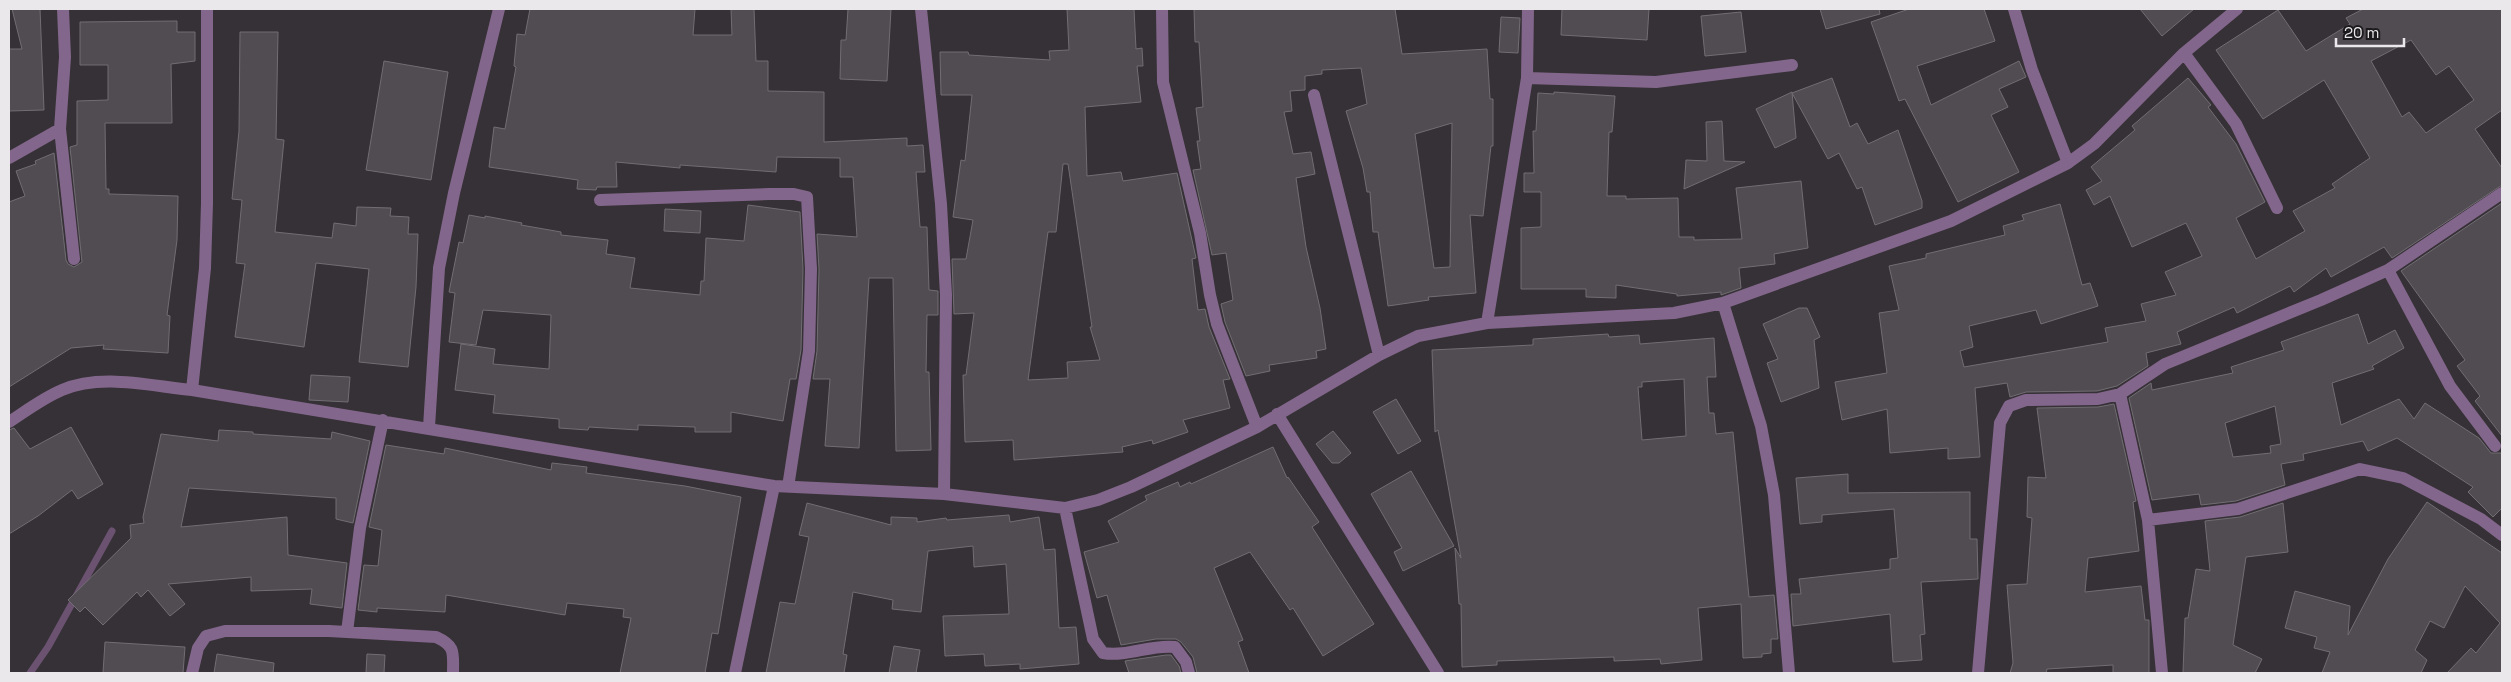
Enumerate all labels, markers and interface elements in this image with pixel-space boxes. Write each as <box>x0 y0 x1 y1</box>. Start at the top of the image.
scale bar <box>2336 15 2404 47</box>
text: 20 m <box>2344 23 2379 42</box>

